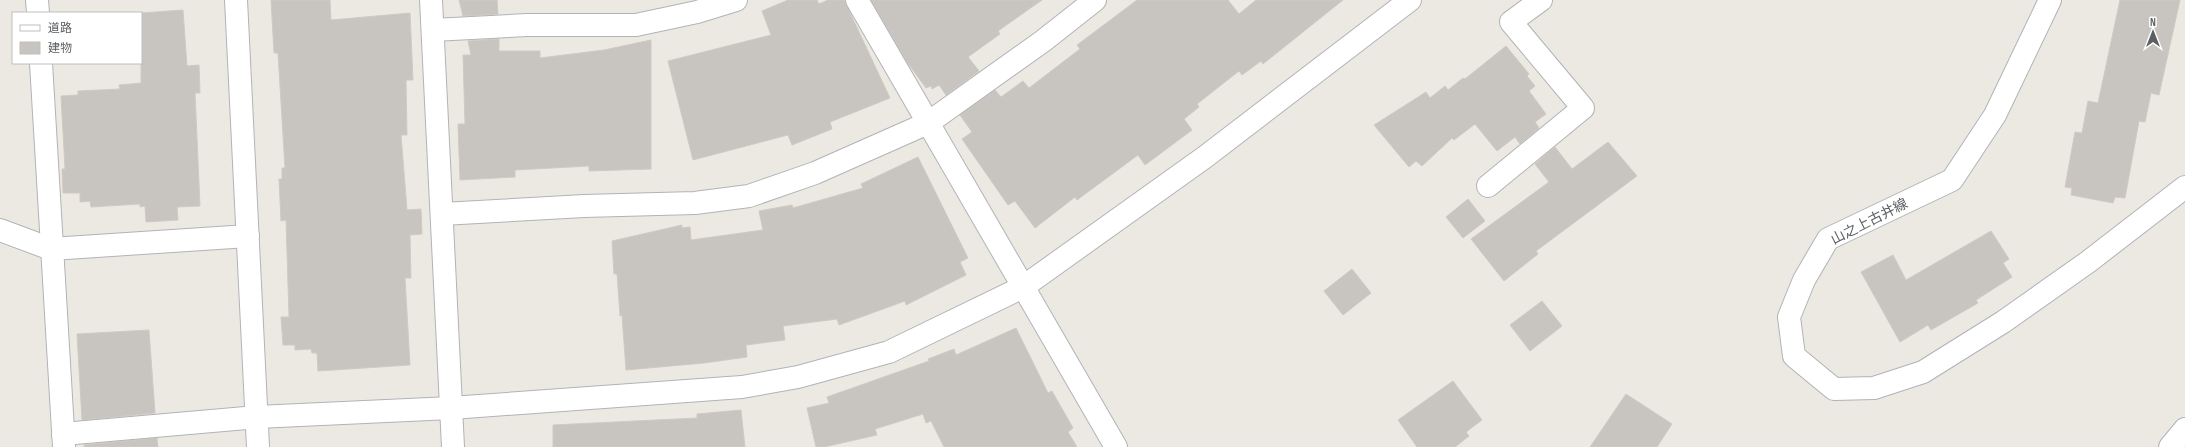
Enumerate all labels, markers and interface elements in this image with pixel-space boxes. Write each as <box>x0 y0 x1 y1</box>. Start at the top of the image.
legend <box>12 12 142 64</box>
north arrow <box>2133 12 2173 52</box>
text: N <box>2150 16 2156 29</box>
text: 道路 <box>48 21 72 36</box>
text: 建物 <box>48 41 72 56</box>
street label: 山之上古井線 <box>1828 195 1911 248</box>

